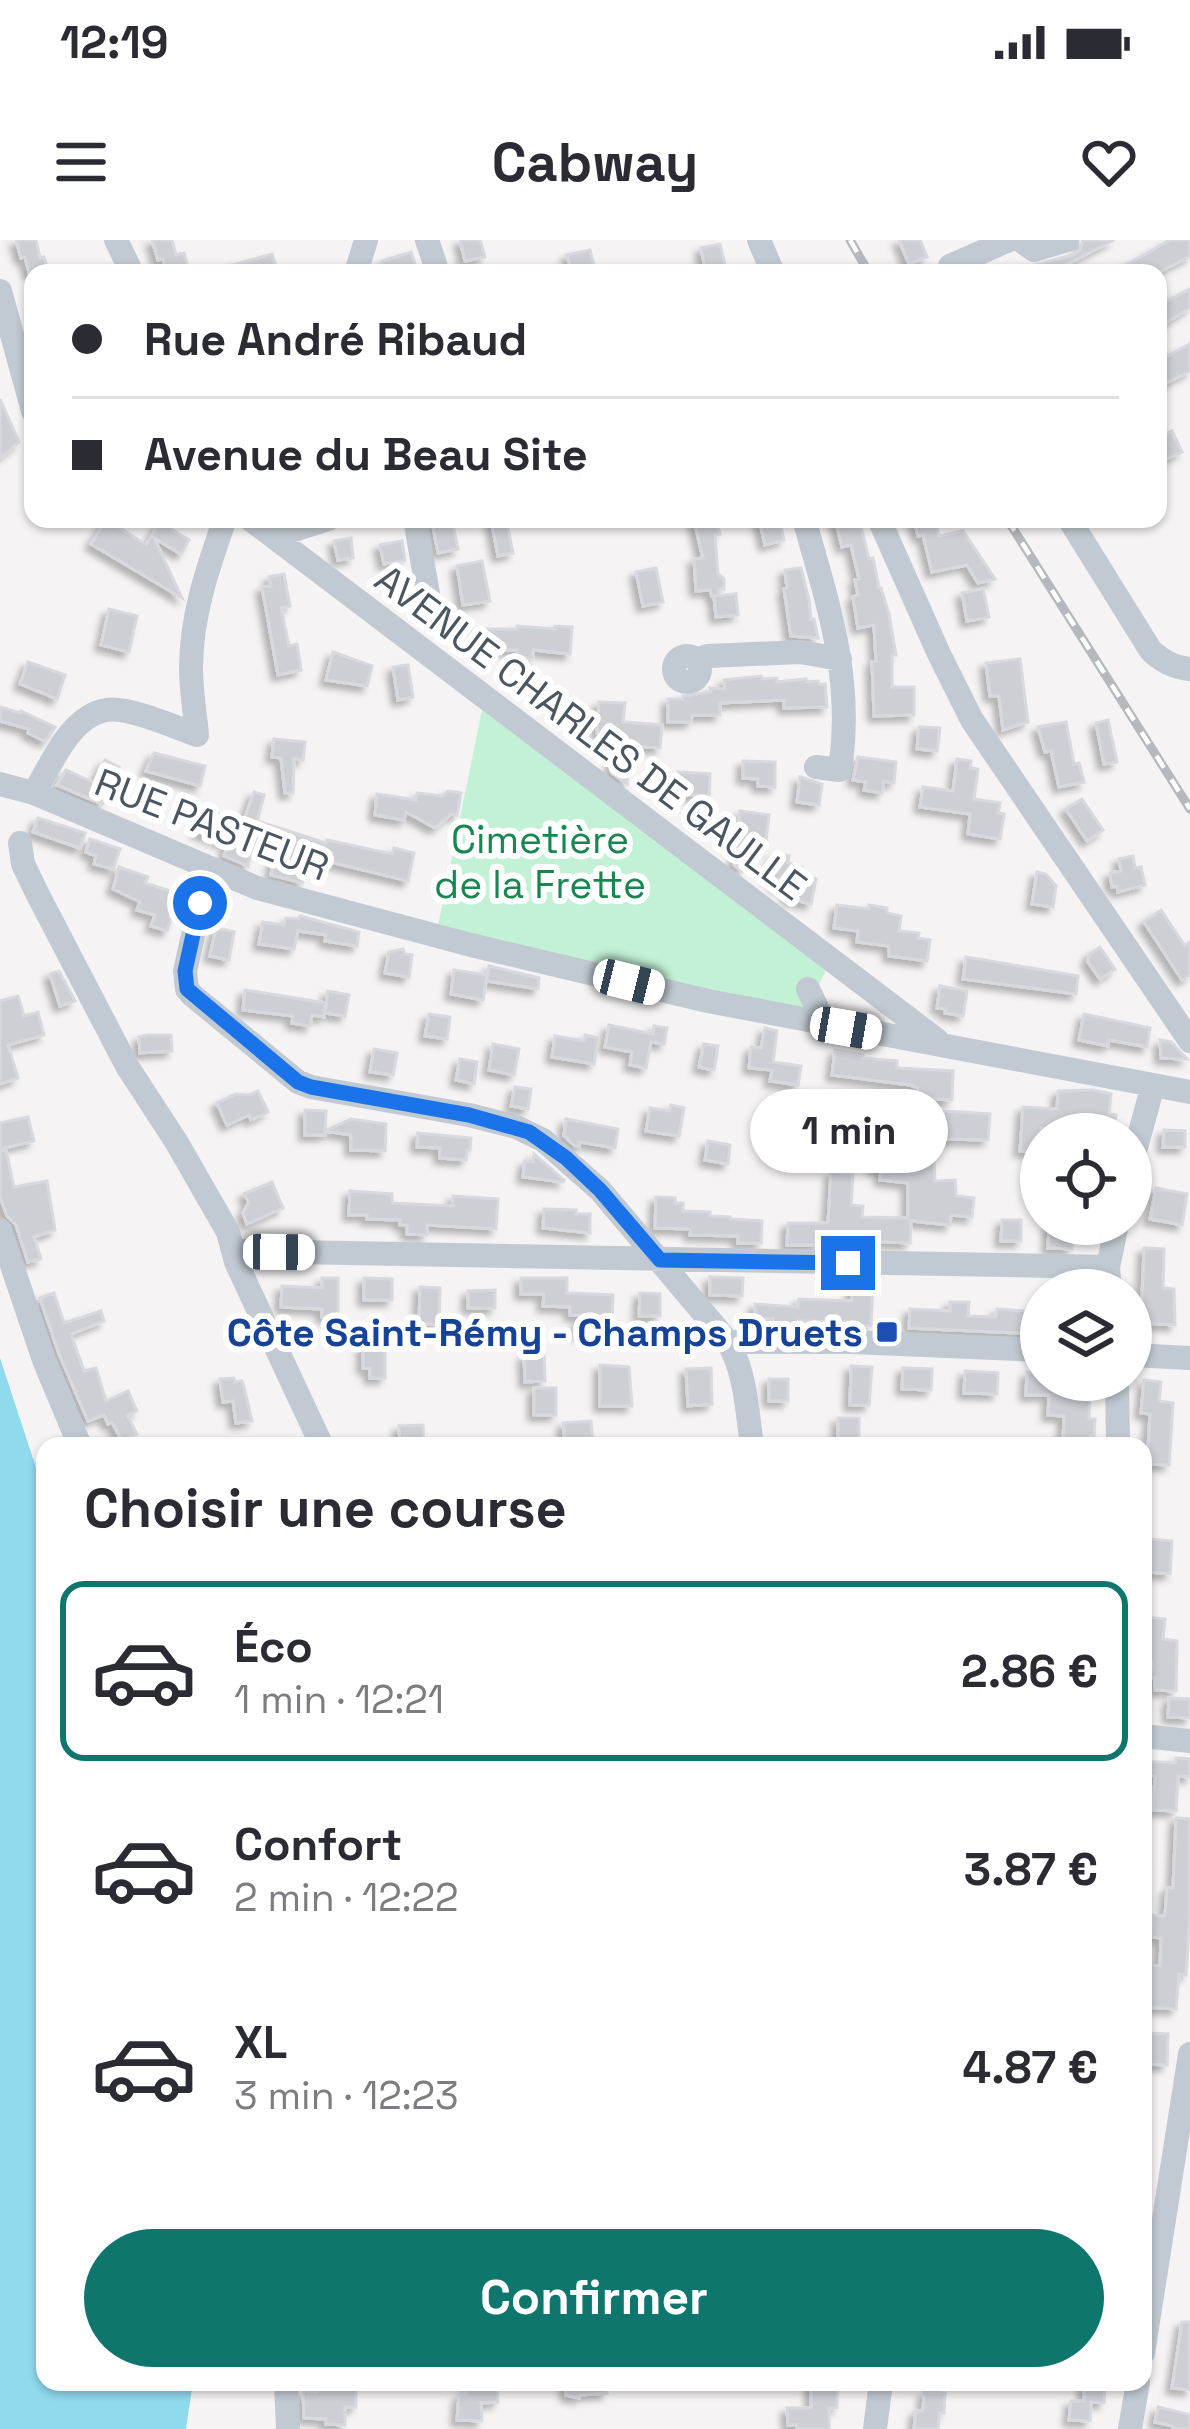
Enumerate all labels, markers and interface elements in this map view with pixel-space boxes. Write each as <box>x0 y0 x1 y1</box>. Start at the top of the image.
text: 12:19 <box>60 14 169 71</box>
text: Cabway <box>492 128 698 197</box>
icon: menu <box>48 129 114 195</box>
icon: heart <box>1076 129 1142 195</box>
text: Rue André Ribaud <box>144 311 527 368</box>
text: Avenue du Beau Site <box>144 426 588 483</box>
street label: AVENUE CHARLES DE GAULLE <box>365 554 816 911</box>
street label: RUE PASTEUR <box>88 757 336 892</box>
park label: Cimetière de la Frette <box>434 815 646 909</box>
route start <box>173 876 227 930</box>
car <box>590 956 668 1008</box>
car <box>807 1004 885 1052</box>
callout: 1 min <box>749 1089 947 1173</box>
text: 1 min <box>801 1106 897 1155</box>
map controls <box>1020 1113 1152 1401</box>
button: locate <box>1020 1113 1152 1245</box>
car <box>243 1233 315 1271</box>
route end <box>821 1236 875 1290</box>
button: layers <box>1020 1269 1152 1401</box>
place label: Côte Saint-Rémy - Champs Druets <box>227 1308 863 1357</box>
marker: Côte Saint-Rémy - Champs Druets <box>874 1319 900 1345</box>
text: Choisir une course <box>84 1474 567 1543</box>
icon: car <box>90 1617 198 1725</box>
text: Éco <box>234 1618 313 1675</box>
text: 2.86 € <box>961 1643 1098 1700</box>
text: 1 min · 12:21 <box>234 1675 444 1724</box>
icon: car <box>90 1815 198 1923</box>
text: Confort <box>234 1816 402 1873</box>
text: 3.87 € <box>964 1841 1098 1898</box>
text: 2 min · 12:22 <box>234 1873 459 1922</box>
icon: car <box>90 2013 198 2121</box>
text: XL <box>234 2014 287 2071</box>
text: 4.87 € <box>963 2039 1098 2096</box>
text: 3 min · 12:23 <box>234 2071 459 2120</box>
button: Confirmer <box>84 2229 1104 2367</box>

